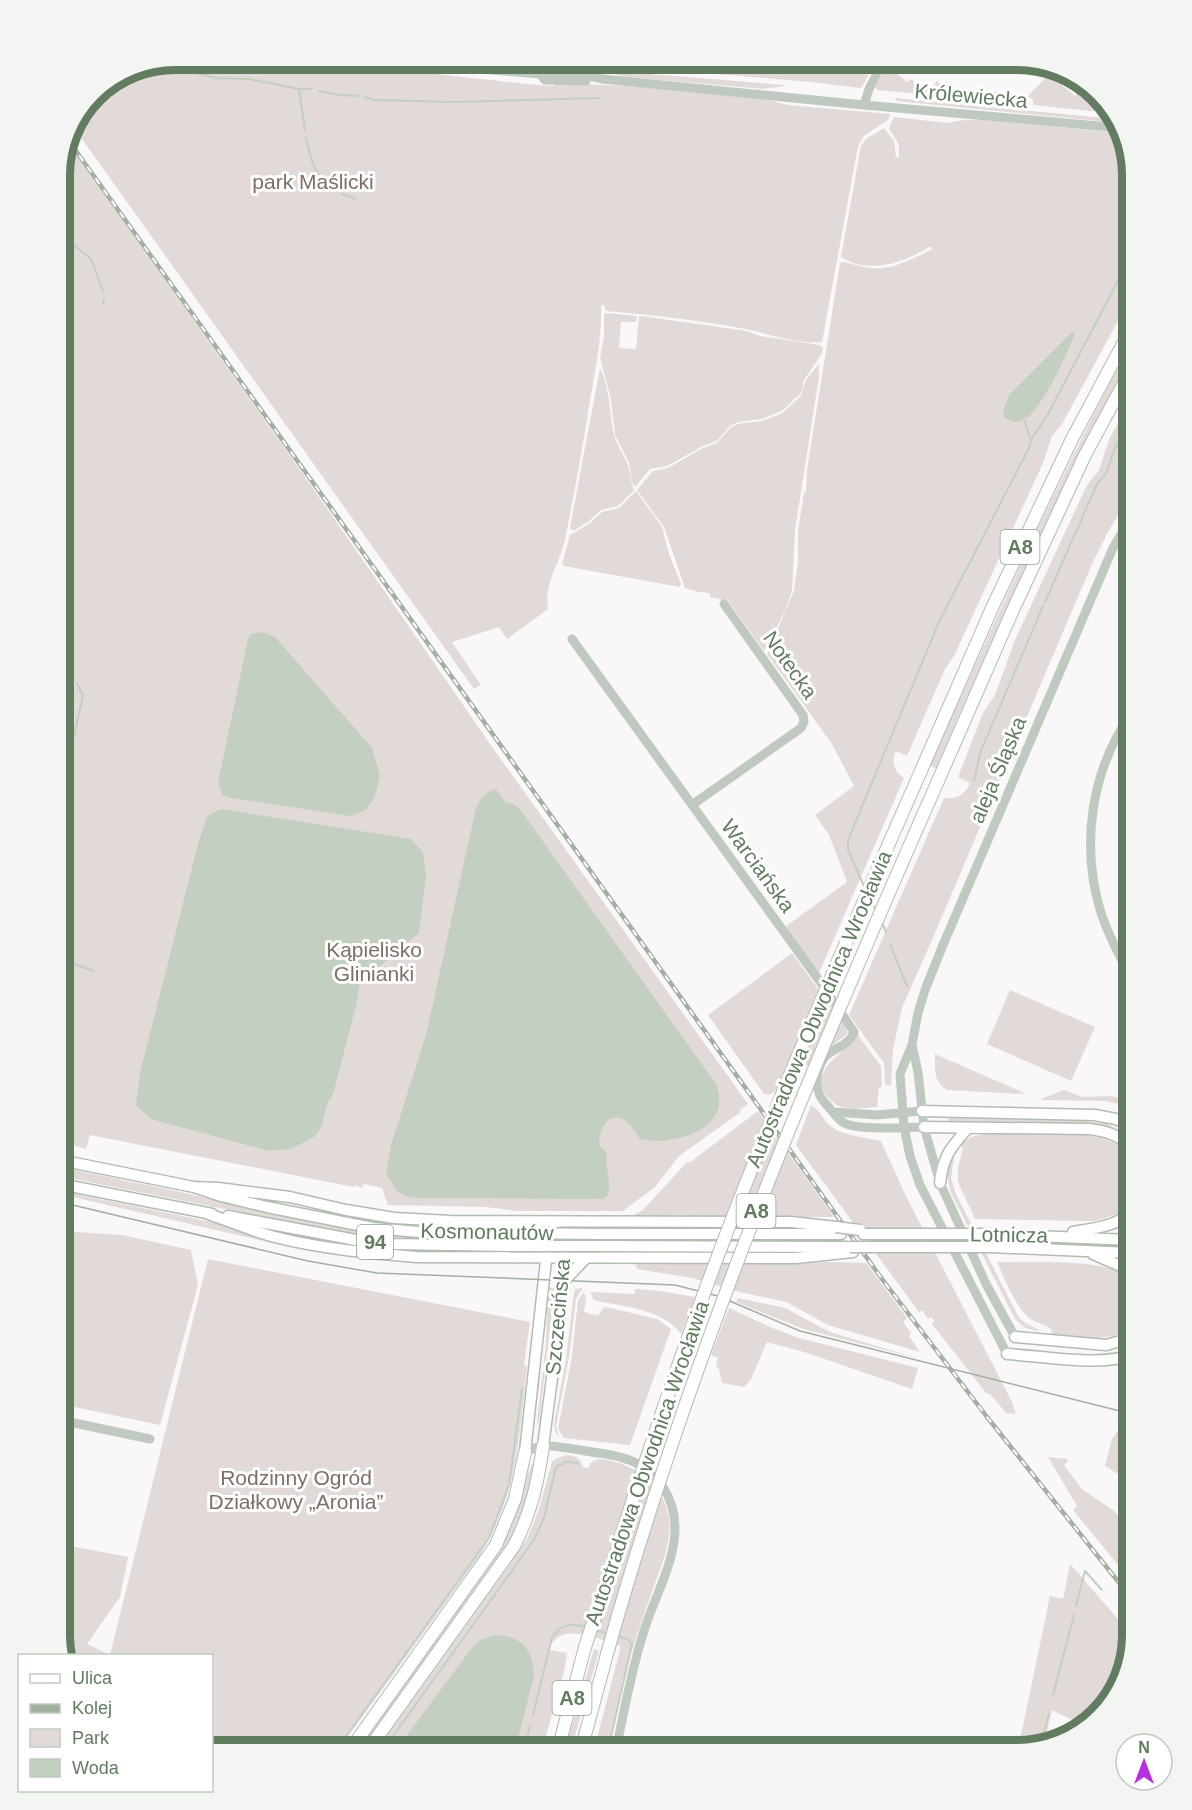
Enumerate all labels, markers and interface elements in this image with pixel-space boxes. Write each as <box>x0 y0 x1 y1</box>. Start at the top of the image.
street label: Królewiecka <box>914 79 1029 112</box>
park label: park Maślicki <box>252 170 374 193</box>
road number: A8 <box>1000 530 1040 564</box>
street label: Notecka <box>759 627 822 703</box>
street label: aleja Śląska <box>965 713 1030 826</box>
street label: Warciańska <box>717 815 800 917</box>
street label: Autostradowa Obwodnica Wrocławia <box>741 847 896 1171</box>
park label: Kąpielisko Glinianki <box>326 938 422 985</box>
road number: A8 <box>736 1194 776 1228</box>
street label: Kosmonautów <box>420 1219 555 1244</box>
street label: Lotnicza <box>970 1222 1049 1247</box>
road number: 94 <box>357 1225 393 1259</box>
street label: Szczecińska <box>541 1258 574 1376</box>
street label: Autostradowa Obwodnica Wrocławia <box>580 1297 713 1628</box>
park label: Rodzinny Ogród Działkowy „Aronia” <box>208 1466 384 1513</box>
legend <box>18 1654 213 1792</box>
text: Ulica <box>72 1668 113 1688</box>
road number: A8 <box>552 1681 592 1715</box>
text: Kolej <box>72 1698 112 1718</box>
text: Park <box>72 1728 110 1748</box>
north arrow <box>1114 1732 1174 1792</box>
text: N <box>1138 1739 1150 1756</box>
text: Woda <box>72 1758 120 1778</box>

